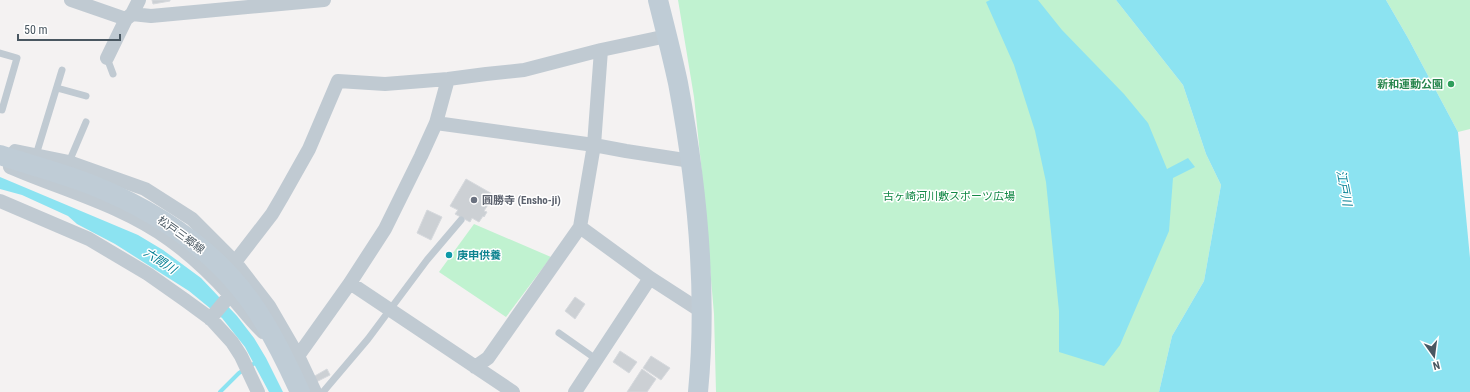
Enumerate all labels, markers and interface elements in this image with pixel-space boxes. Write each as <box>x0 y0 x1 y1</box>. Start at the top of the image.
scale bar <box>18 16 120 42</box>
text: 50 m <box>24 23 48 37</box>
place label: 新和運動公園 <box>1377 78 1443 91</box>
marker: 新和運動公園 <box>1446 79 1456 89</box>
water label: 江戸川 <box>1334 169 1355 209</box>
park label: 古ヶ崎河川敷スポーツ広場 <box>883 190 1015 203</box>
place label: 圓勝寺 (Ensho-ji) <box>482 194 561 207</box>
marker: 圓勝寺 (Ensho-ji) <box>469 195 479 205</box>
street label: 松戸三郷線 <box>155 214 207 256</box>
water label: 六間川 <box>141 245 181 278</box>
place label: 庚申供養 <box>457 249 501 262</box>
marker: 庚申供養 <box>444 250 454 260</box>
north arrow <box>1414 336 1454 376</box>
text: N <box>1431 358 1441 372</box>

